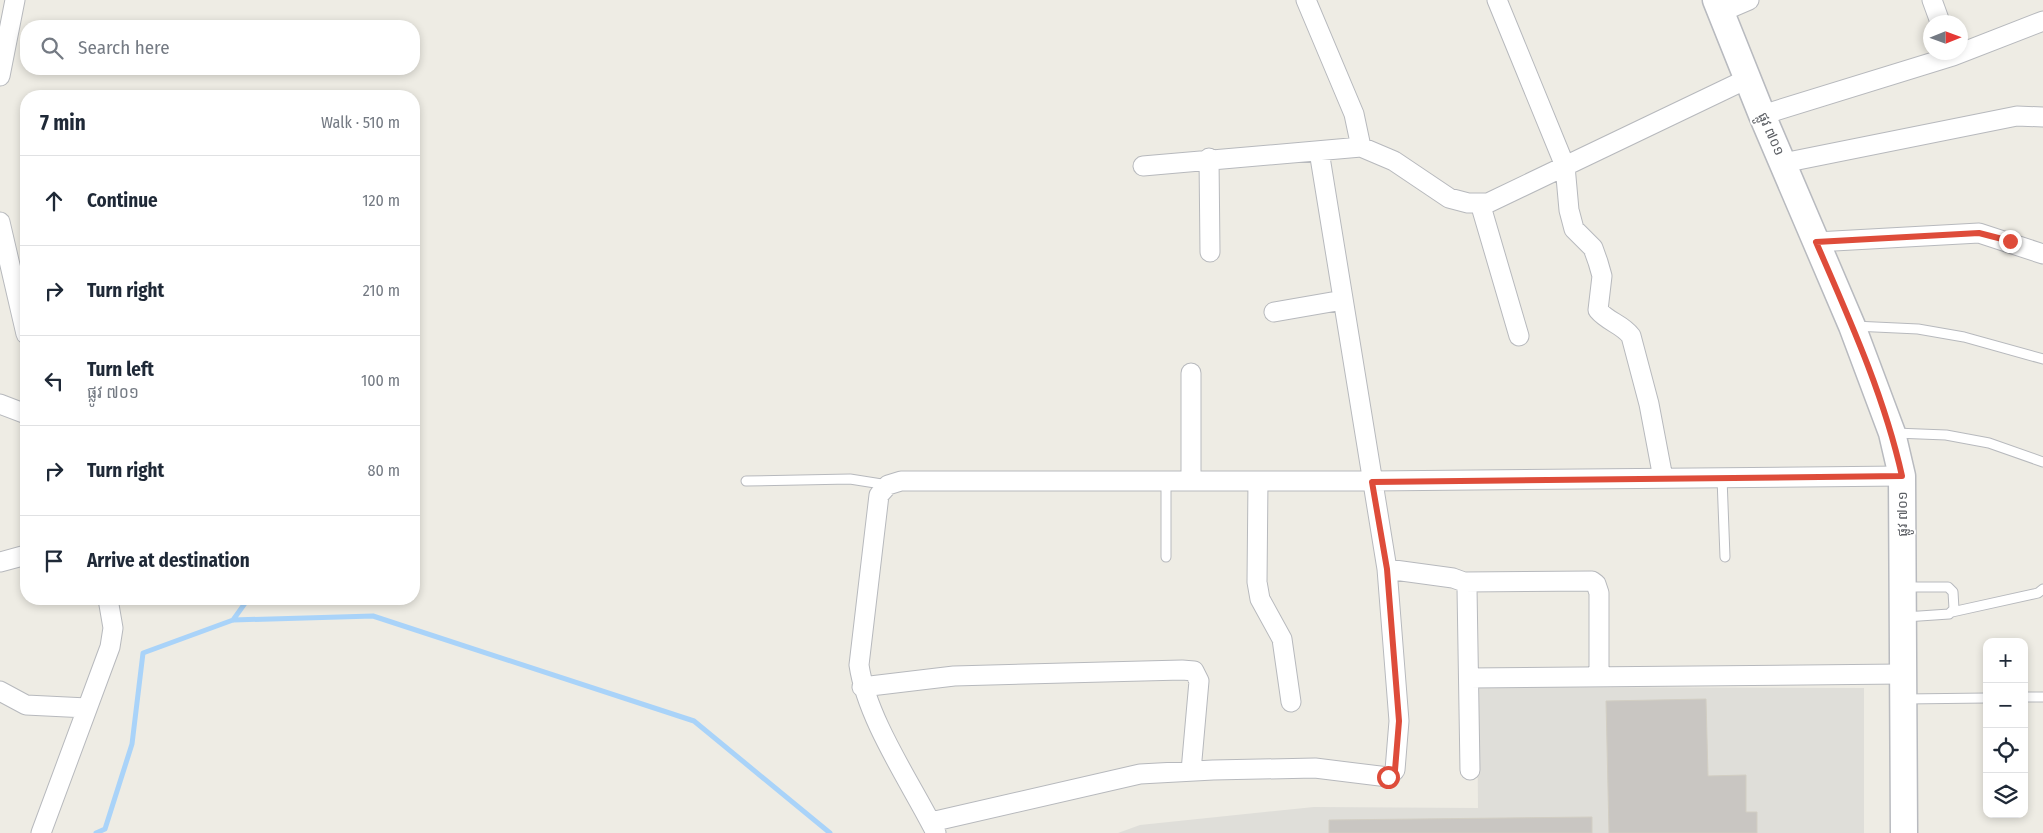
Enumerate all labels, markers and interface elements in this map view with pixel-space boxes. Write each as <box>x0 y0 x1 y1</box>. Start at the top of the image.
north arrow <box>1923 15 1968 60</box>
search box <box>20 20 420 75</box>
icon: search <box>38 34 66 62</box>
text: Search here <box>78 36 170 59</box>
text: 7 min <box>40 110 86 136</box>
street label: ផ្លូវ ៧០១ <box>1751 110 1788 160</box>
text: Walk · 510 m <box>321 113 400 132</box>
icon: ahead <box>40 187 68 215</box>
text: Continue <box>87 189 158 212</box>
text: 120 m <box>362 191 400 210</box>
route end <box>1999 230 2022 253</box>
icon: right <box>40 277 68 305</box>
text: Turn right <box>87 279 164 302</box>
text: 210 m <box>363 281 400 300</box>
text: Turn left <box>87 358 154 381</box>
icon: left <box>40 367 68 395</box>
text: 100 m <box>361 371 400 390</box>
text: ផ្លូវ ៧០១ <box>87 383 139 402</box>
icon: right <box>40 457 68 485</box>
text: Turn right <box>87 459 164 482</box>
text: 80 m <box>368 461 400 480</box>
street label: ផ្លូវ ៧០១ <box>1894 491 1914 537</box>
icon: arrive <box>40 547 68 575</box>
text: Arrive at destination <box>87 549 250 572</box>
map controls <box>1983 638 2028 818</box>
button: + <box>1983 638 2028 683</box>
button: − <box>1983 683 2028 728</box>
button: locate <box>1983 728 2028 773</box>
route start <box>1377 766 1400 789</box>
button: layers <box>1983 773 2028 818</box>

